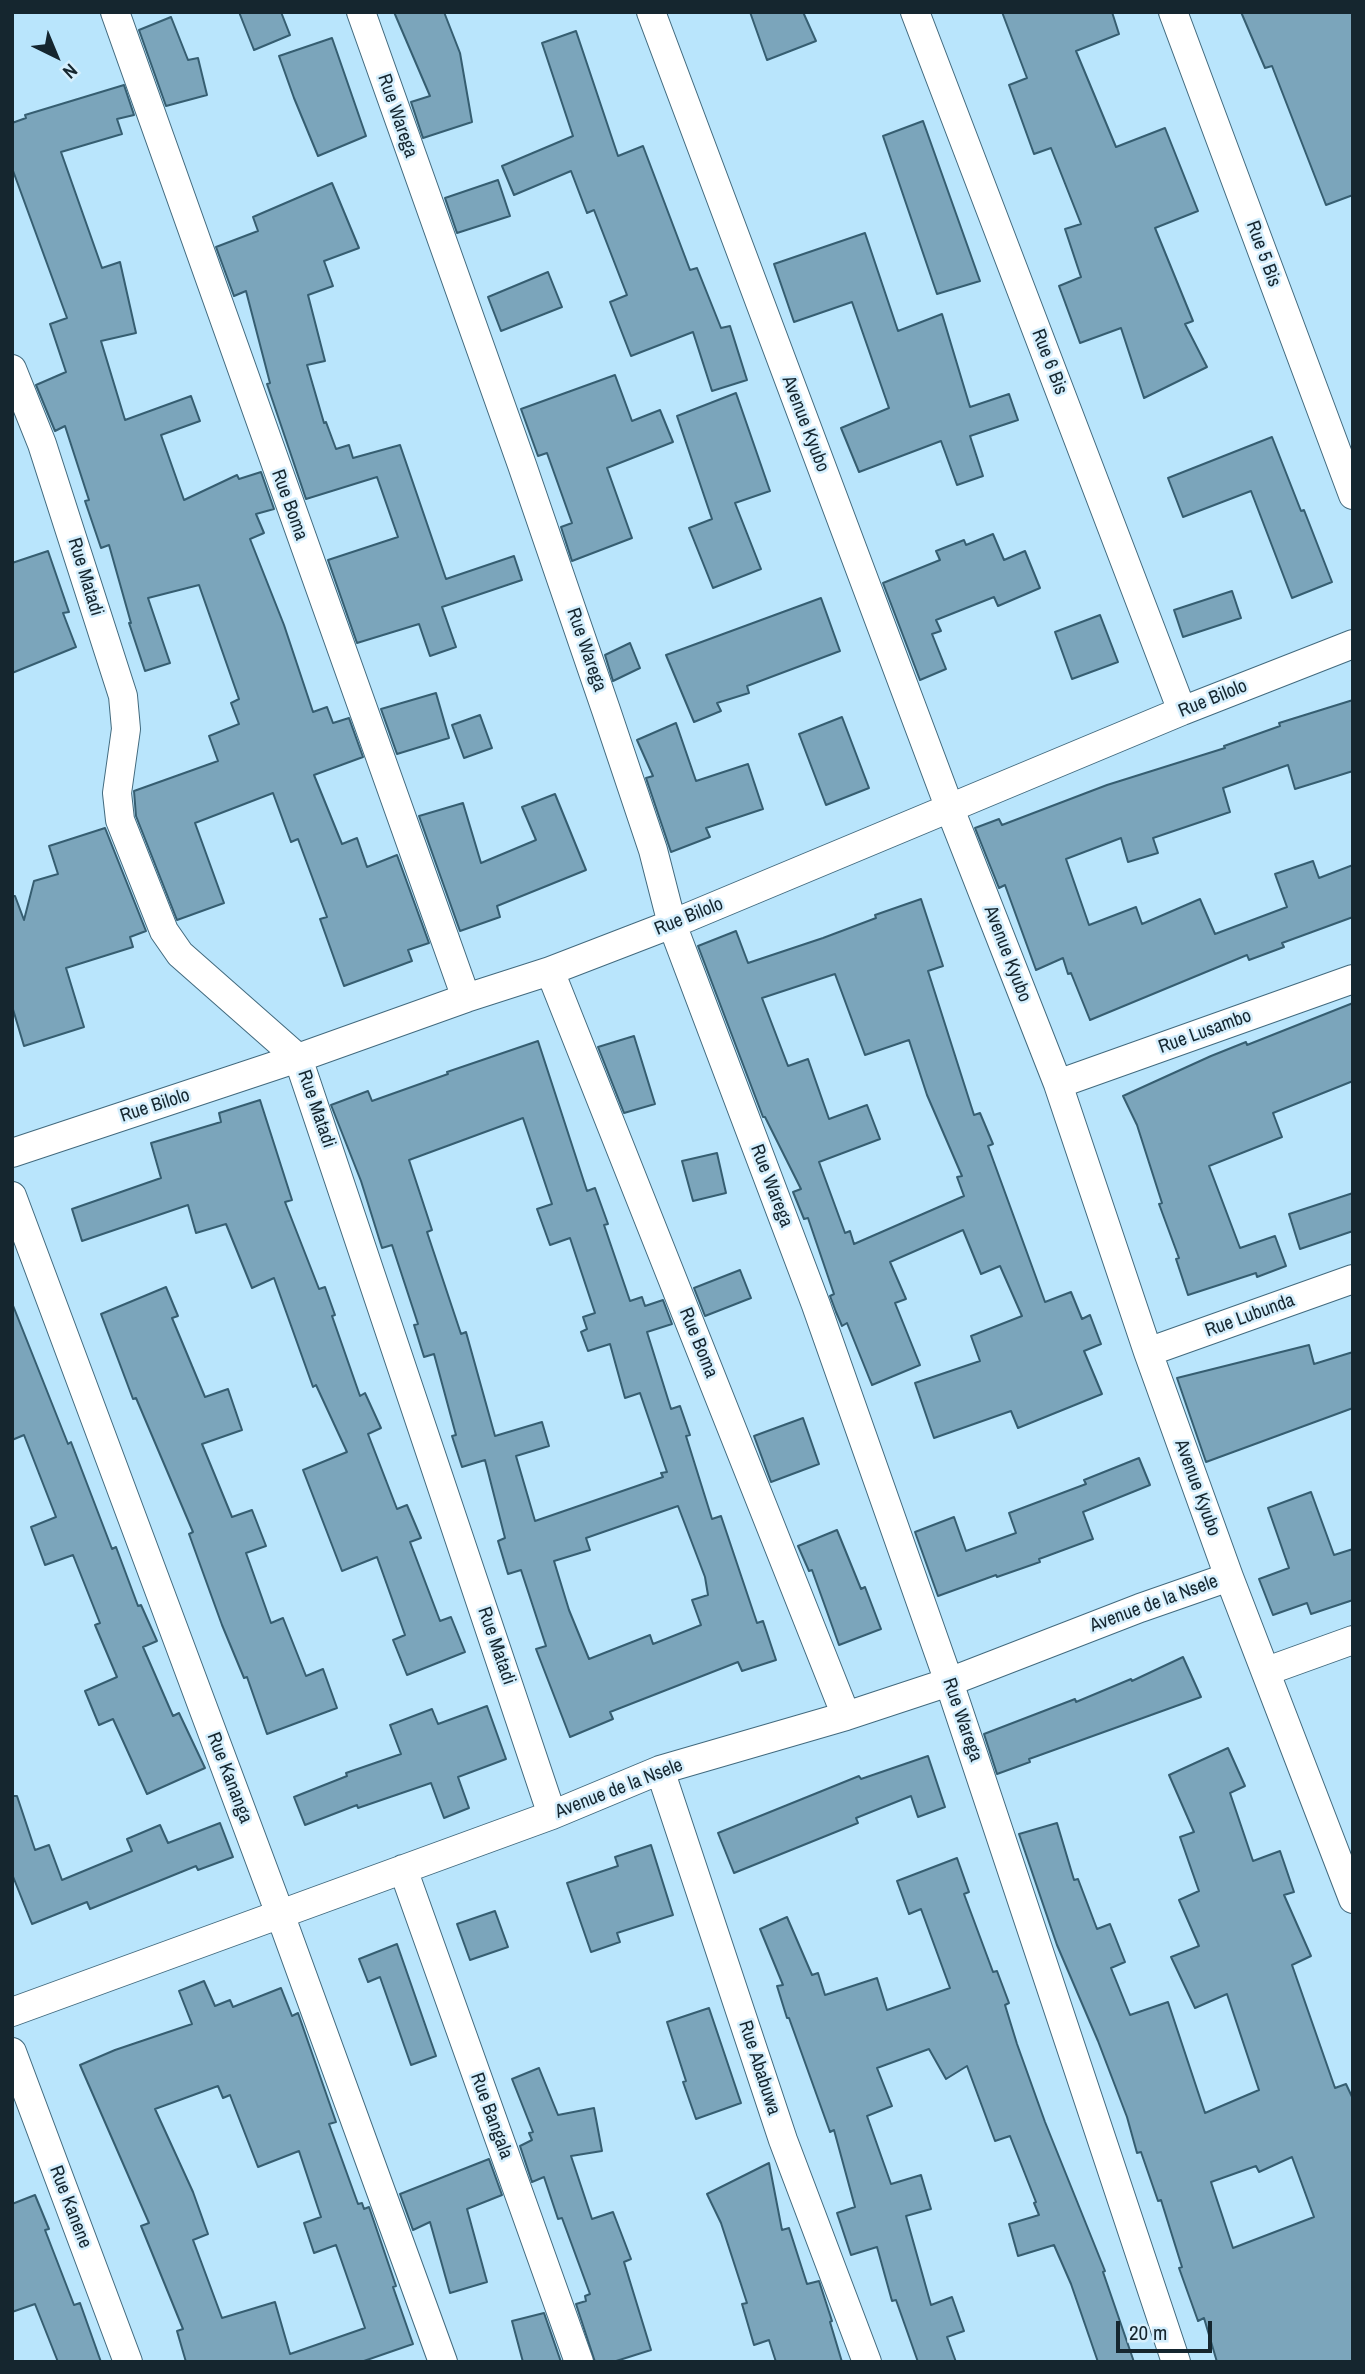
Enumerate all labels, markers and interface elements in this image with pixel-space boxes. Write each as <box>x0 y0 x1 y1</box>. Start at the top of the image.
north arrow <box>21 21 91 91</box>
text: N <box>57 58 83 85</box>
street label: Rue Warega <box>372 71 422 161</box>
street label: Rue 5 Bis <box>1241 218 1285 290</box>
street label: Rue 6 Bis <box>1026 326 1072 398</box>
street label: Avenue Kyubo <box>776 373 834 475</box>
street label: Rue Boma <box>266 467 312 543</box>
street label: Rue Matadi <box>62 535 108 619</box>
street label: Rue Warega <box>561 605 611 695</box>
street label: Rue Bilolo <box>1175 675 1251 723</box>
street label: Rue Bilolo <box>651 893 727 941</box>
street label: Avenue Kyubo <box>978 903 1036 1005</box>
street label: Rue Lusambo <box>1156 1005 1254 1059</box>
street label: Rue Matadi <box>292 1067 340 1151</box>
street label: Rue Bilolo <box>117 1084 193 1128</box>
street label: Rue Warega <box>745 1141 797 1231</box>
street label: Rue Lubunda <box>1202 1289 1298 1343</box>
street label: Rue Boma <box>674 1305 722 1381</box>
street label: Avenue Kyubo <box>1169 1437 1225 1539</box>
street label: Avenue de la Nsele <box>1087 1570 1221 1638</box>
street label: Rue Matadi <box>472 1604 520 1688</box>
street label: Rue Warega <box>937 1675 987 1765</box>
street label: Rue Kananga <box>201 1729 257 1827</box>
street label: Avenue de la Nsele <box>552 1754 686 1824</box>
street label: Rue Ababuwa <box>733 2018 785 2118</box>
street label: Rue Bangala <box>465 2070 517 2162</box>
street label: Rue Kanene <box>44 2162 96 2252</box>
scale bar <box>1120 2308 1216 2352</box>
text: 20 m <box>1129 2318 1167 2347</box>

